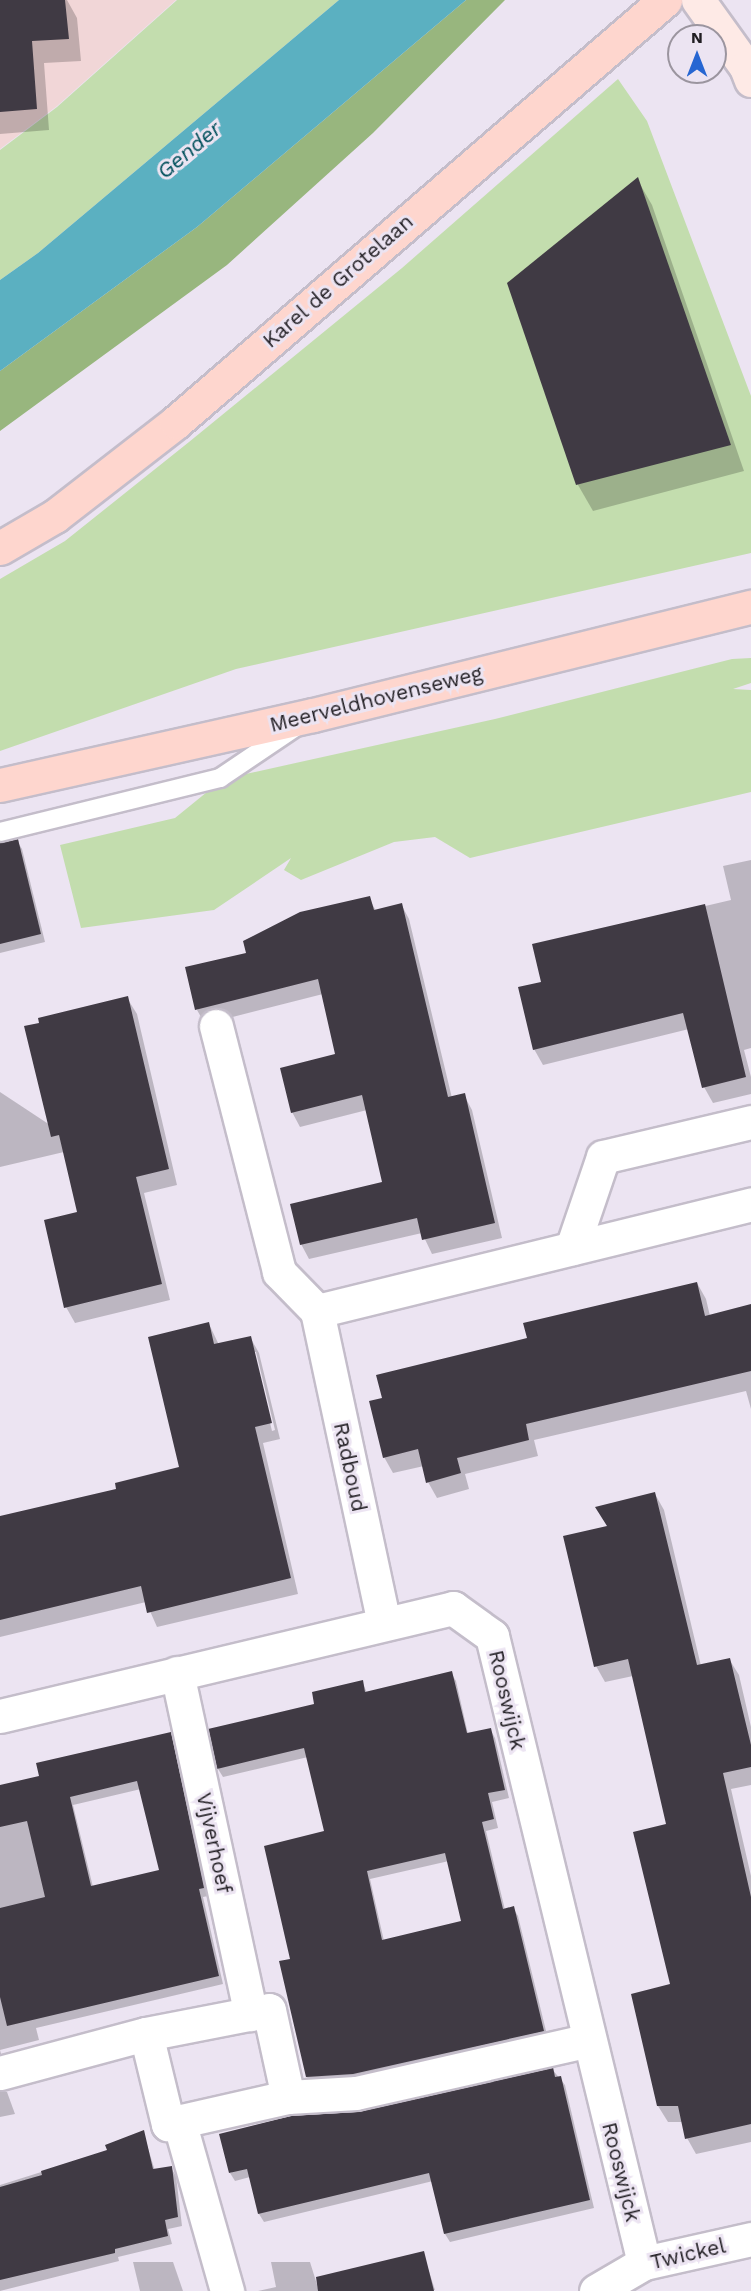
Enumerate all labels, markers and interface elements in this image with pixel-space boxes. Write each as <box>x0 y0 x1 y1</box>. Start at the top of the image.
north arrow <box>667 24 727 84</box>
text: N <box>691 28 703 47</box>
water label: Gender <box>151 115 227 185</box>
street label: Karel de Grotelaan <box>257 209 419 353</box>
street label: Meerveldhovenseweg <box>267 660 485 738</box>
street label: Radboud <box>328 1420 372 1514</box>
street label: Rooswijck <box>483 1648 531 1752</box>
street label: Vijverhoef <box>191 1790 237 1896</box>
street label: Rooswijck <box>596 2120 646 2224</box>
street label: Twickel <box>648 2233 728 2275</box>

